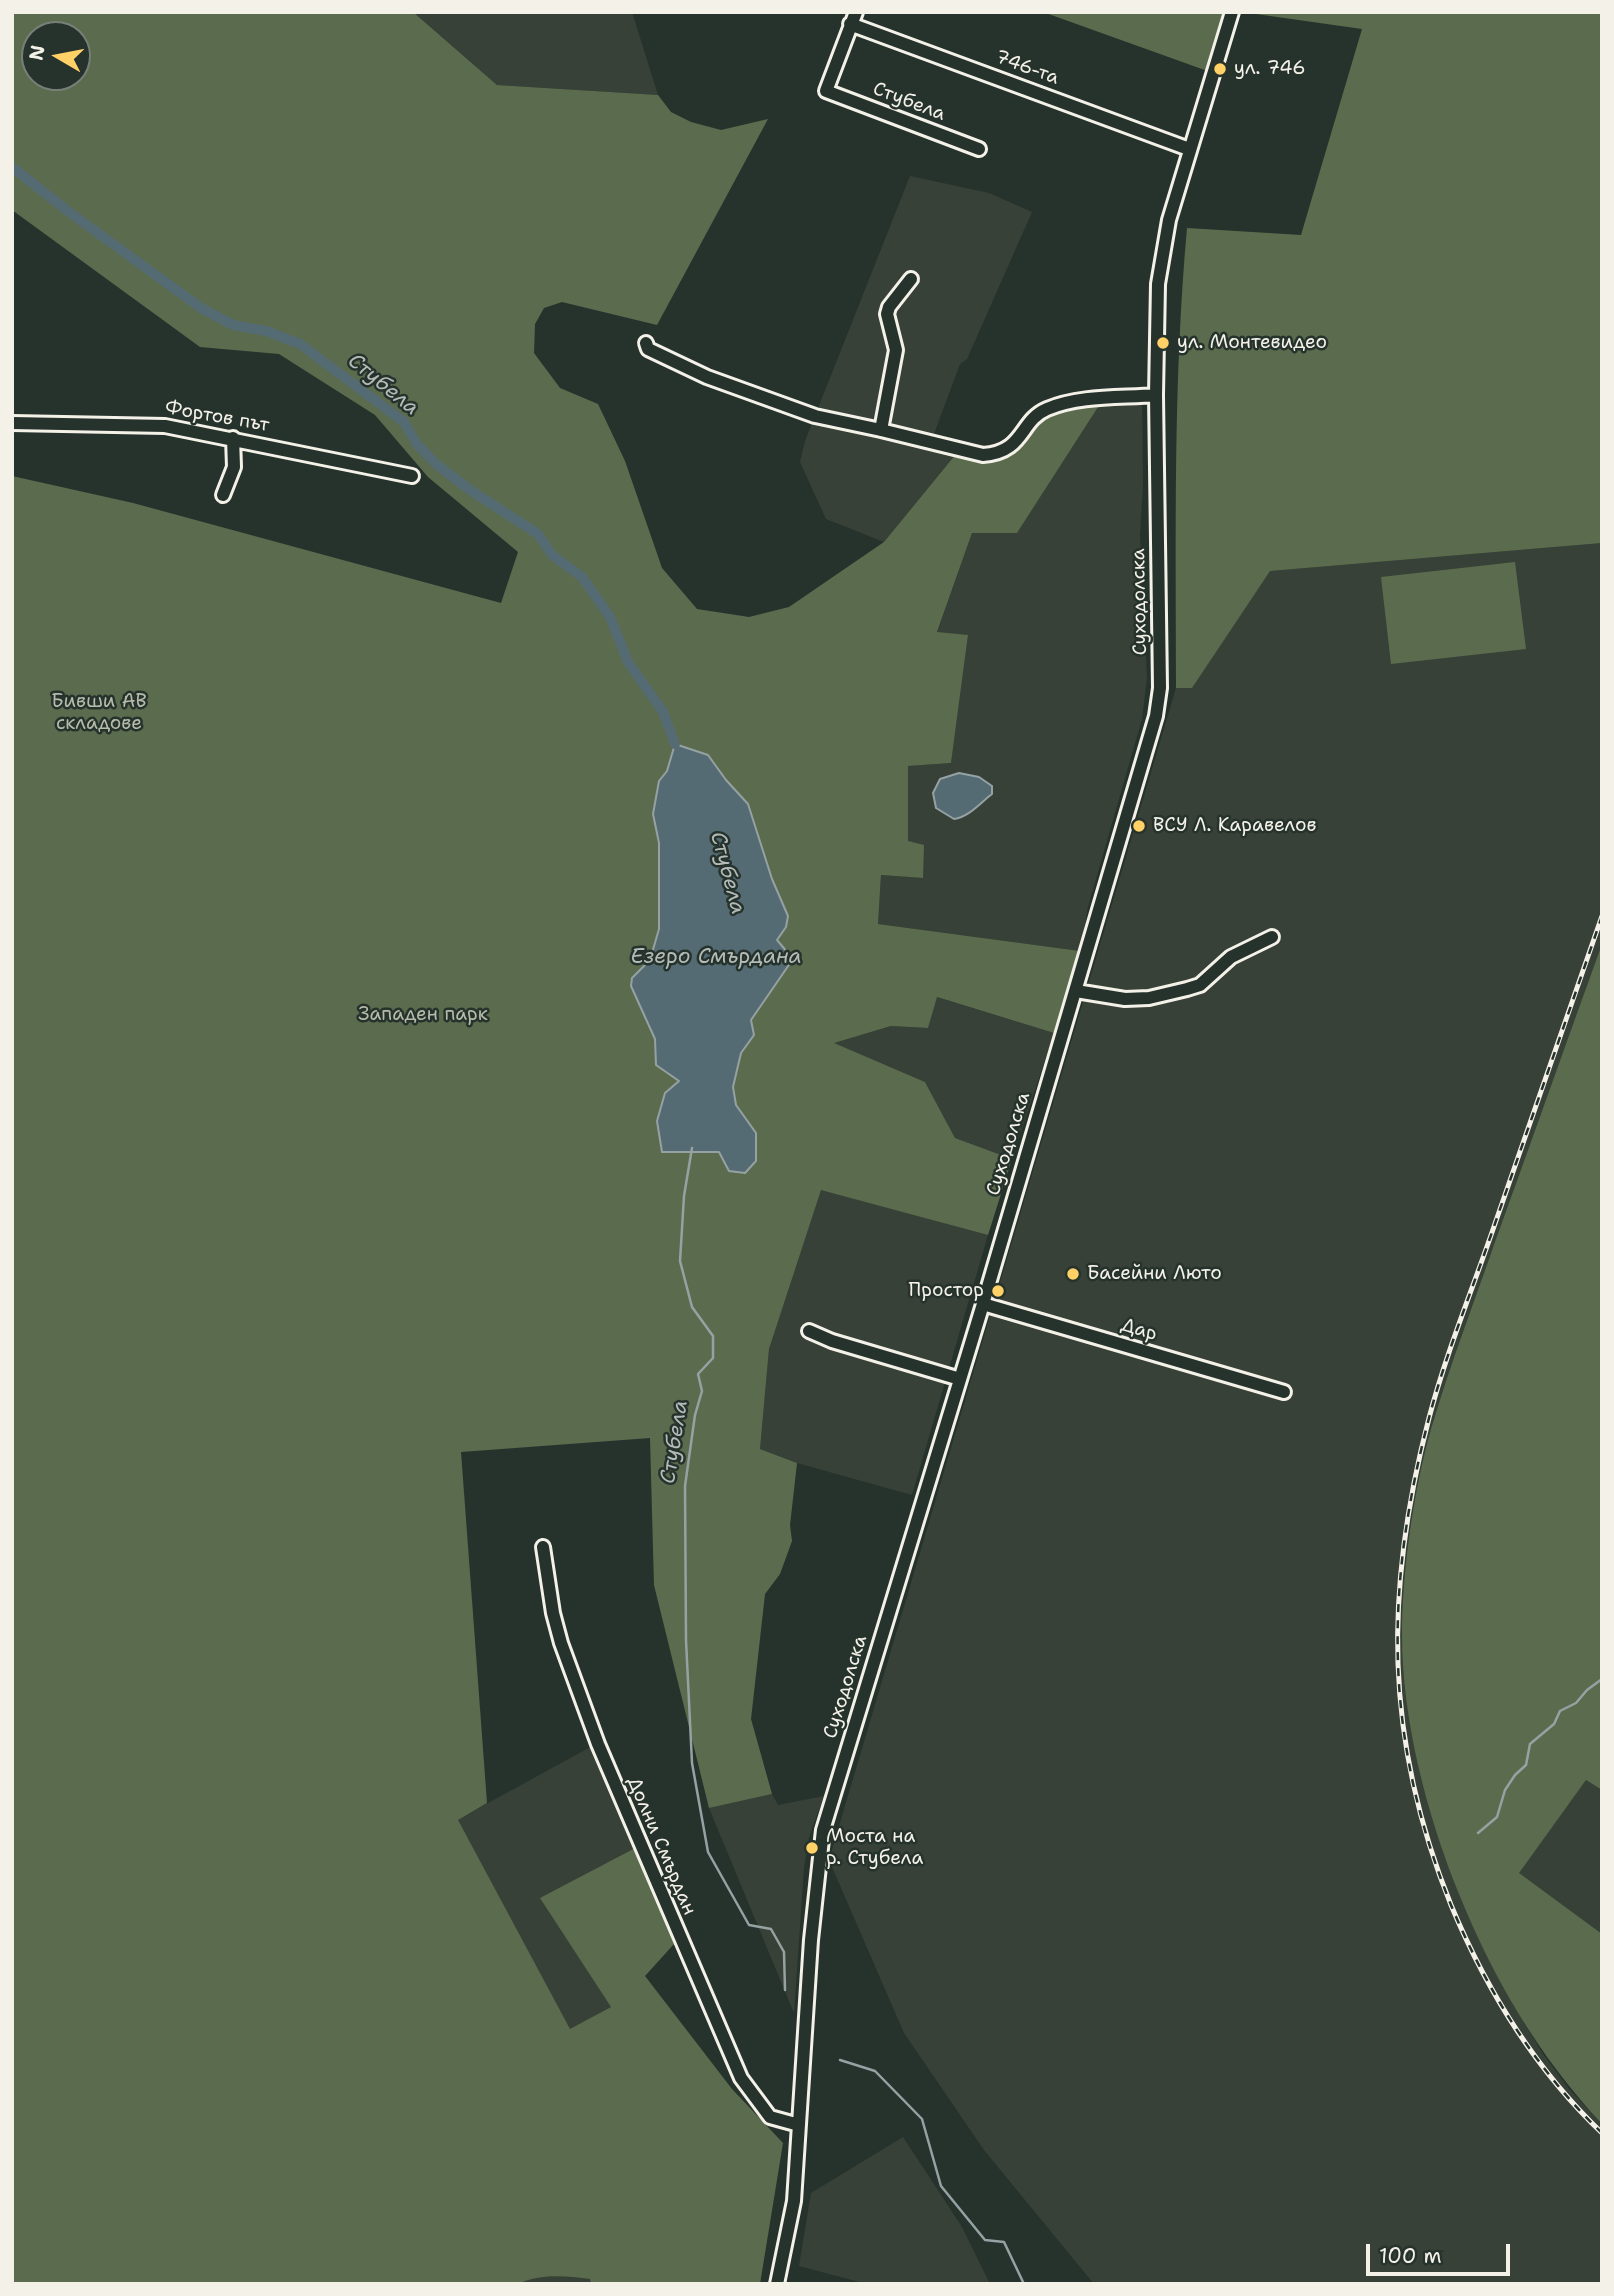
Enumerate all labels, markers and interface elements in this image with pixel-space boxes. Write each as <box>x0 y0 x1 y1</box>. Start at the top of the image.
north arrow <box>21 21 91 91</box>
text: N <box>23 43 50 62</box>
street label: 746-та <box>992 46 1062 90</box>
place label: ул. 746 <box>1234 58 1306 80</box>
marker: ул. 746 <box>1212 61 1228 77</box>
street label: Стубела <box>870 78 948 126</box>
place label: ул. Монтевидео <box>1177 332 1327 354</box>
marker: ул. Монтевидео <box>1155 335 1171 351</box>
water label: Стубела <box>342 349 424 421</box>
street label: Фортов път <box>163 397 271 437</box>
street label: Суходолска <box>1128 548 1152 656</box>
park label: Бивши АВ складове <box>51 691 147 735</box>
place label: ВСУ Л. Каравелов <box>1153 815 1317 837</box>
marker: ВСУ Л. Каравелов <box>1131 818 1147 834</box>
water label: Стубела <box>704 829 750 917</box>
water label: Езеро Смърдана <box>630 945 802 971</box>
park label: Западен парк <box>358 1004 488 1026</box>
street label: Суходолска <box>982 1090 1036 1198</box>
place label: Басейни Люто <box>1087 1263 1222 1285</box>
marker: Басейни Люто <box>1065 1266 1081 1282</box>
place label: Простор <box>909 1280 984 1302</box>
marker: Простор <box>990 1283 1006 1299</box>
street label: Дар <box>1118 1314 1160 1346</box>
water label: Стубела <box>656 1398 694 1486</box>
street label: Суходолска <box>819 1633 873 1741</box>
street label: Долни Смърдан <box>622 1773 700 1919</box>
place label: Моста на р. Стубела <box>826 1826 923 1870</box>
marker: Моста на р. Стубела <box>804 1840 820 1856</box>
scale bar <box>1369 2230 1512 2274</box>
text: 100 m <box>1379 2242 1442 2270</box>

